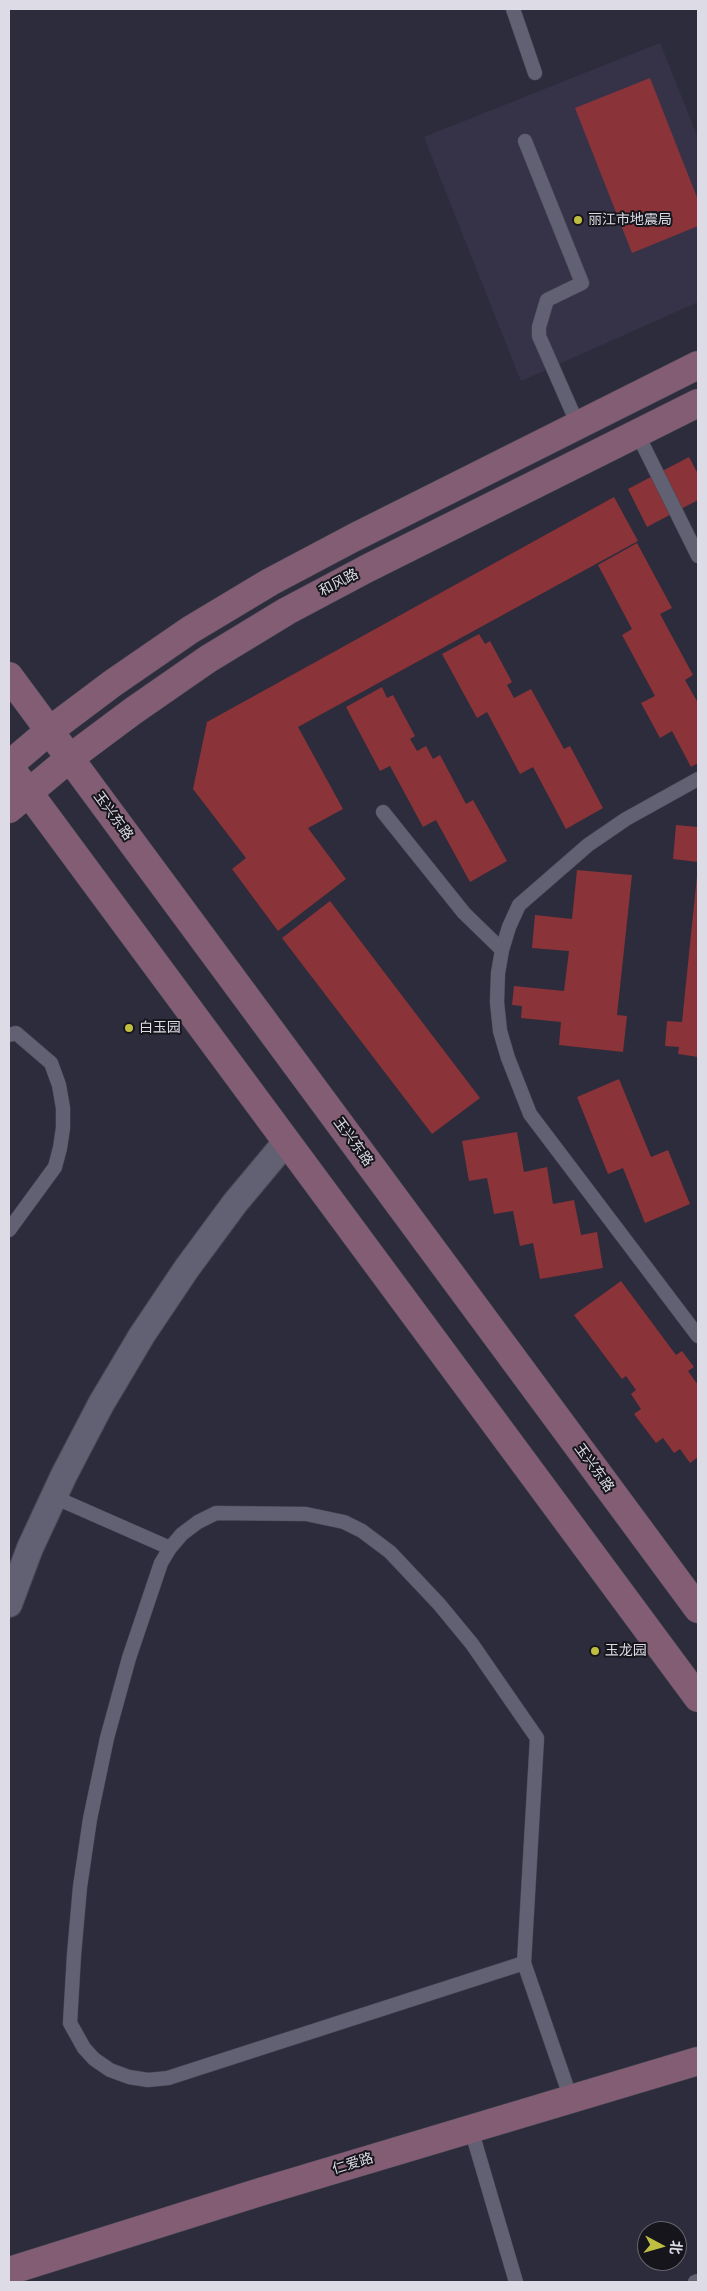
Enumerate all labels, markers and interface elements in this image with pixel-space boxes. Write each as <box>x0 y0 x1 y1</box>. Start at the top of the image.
place label: 丽江市地震局 <box>588 212 672 228</box>
marker: 丽江市地震局 <box>572 214 584 226</box>
street label: 和风路 <box>317 566 361 600</box>
street label: 玉兴东路 <box>90 788 136 844</box>
place label: 白玉园 <box>139 1020 181 1036</box>
marker: 白玉园 <box>123 1022 135 1034</box>
street label: 玉兴东路 <box>330 1114 376 1170</box>
street label: 玉兴东路 <box>571 1440 617 1496</box>
place label: 玉龙园 <box>605 1643 647 1659</box>
marker: 玉龙园 <box>589 1645 601 1657</box>
street label: 仁爱路 <box>330 2150 376 2178</box>
north arrow <box>637 2221 687 2271</box>
text: 北 <box>666 2240 687 2255</box>

